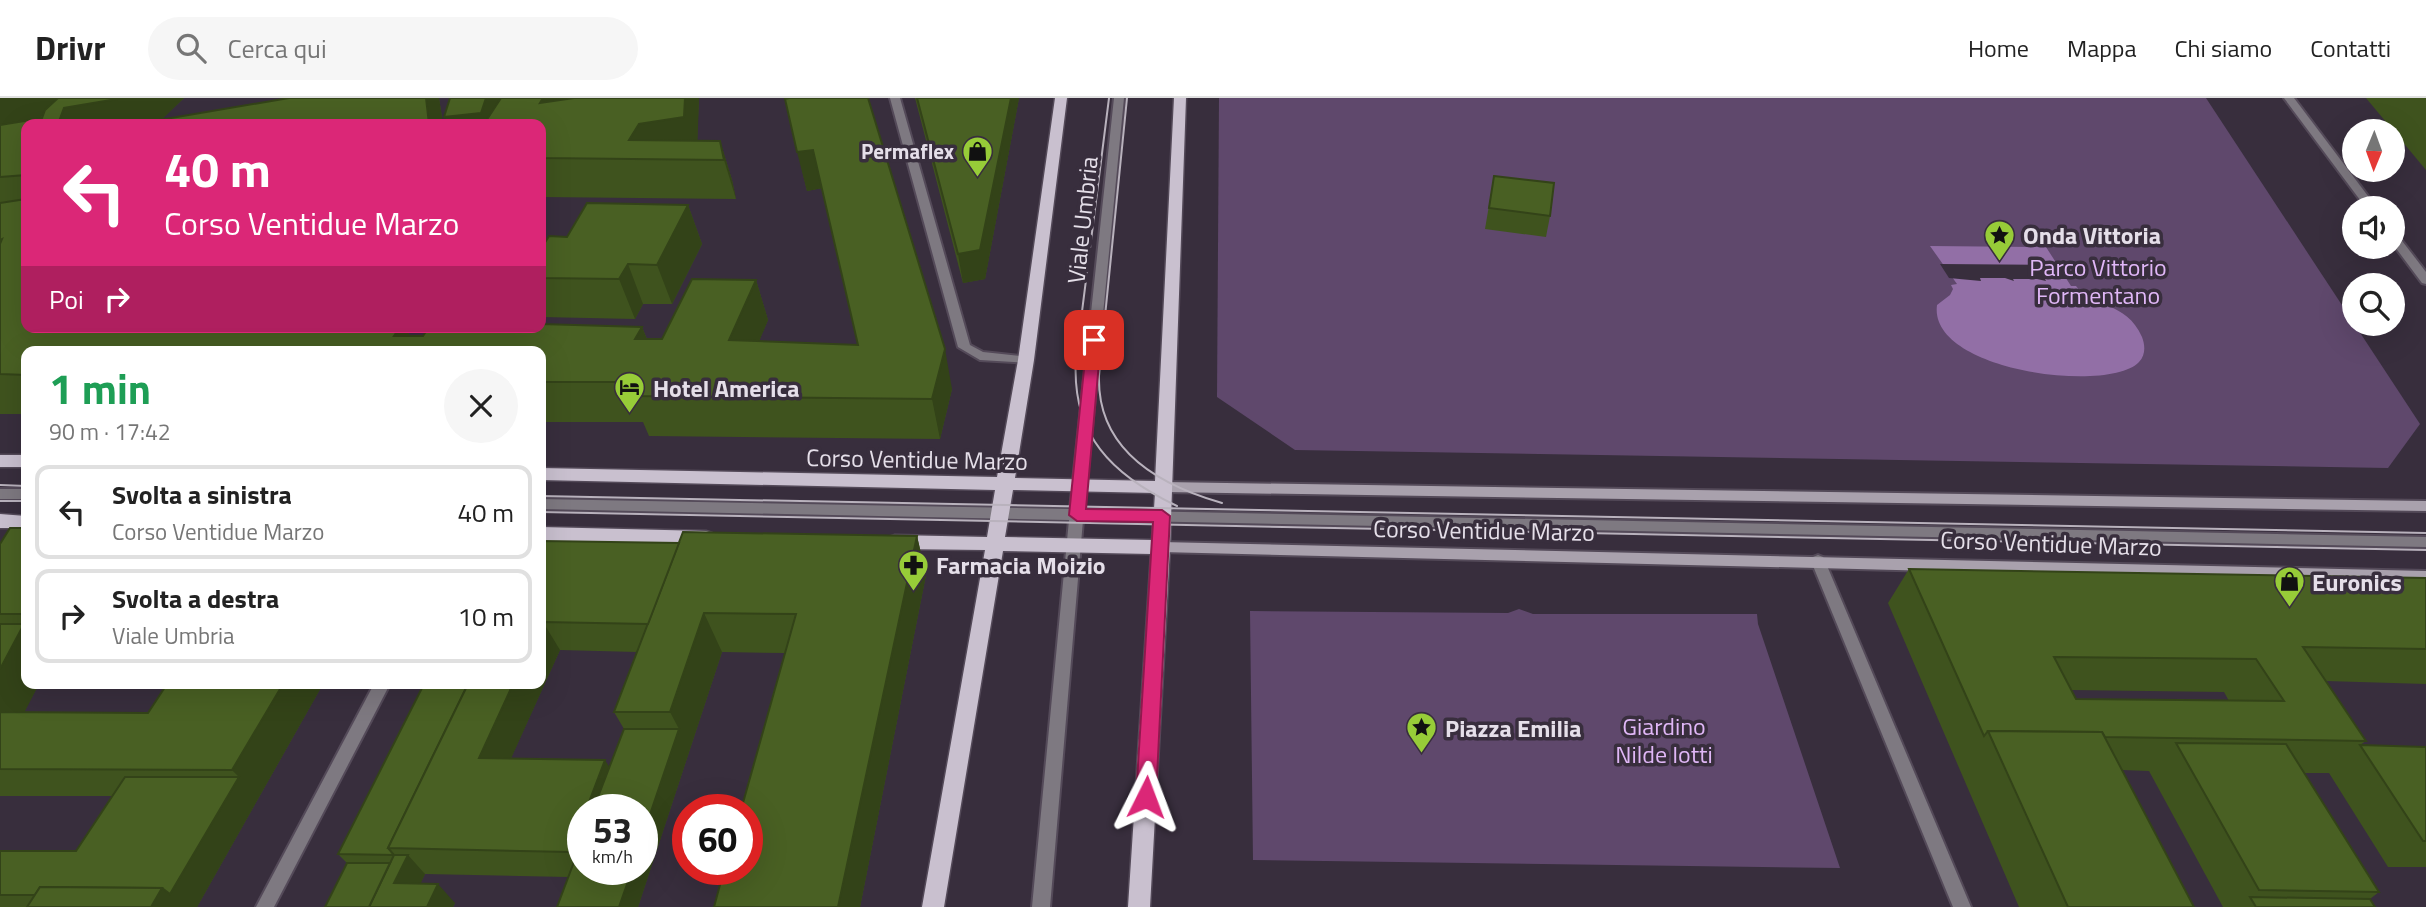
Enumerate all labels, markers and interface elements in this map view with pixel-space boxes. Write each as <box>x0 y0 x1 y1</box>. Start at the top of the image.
search box <box>148 17 638 80</box>
text: Drivr <box>35 23 106 73</box>
icon: search <box>172 29 210 67</box>
text: Cerca qui <box>228 29 327 68</box>
text: Home <box>1968 30 2029 66</box>
text: Mappa <box>2067 30 2136 66</box>
text: Chi siamo <box>2174 30 2272 66</box>
text: Contatti <box>2310 30 2391 66</box>
north arrow <box>2342 119 2404 182</box>
map controls <box>2342 119 2405 336</box>
text: 40 m <box>164 131 271 206</box>
shop icon: Permaflex <box>960 134 994 178</box>
place label: Permaflex <box>861 135 954 167</box>
icon: left <box>49 147 140 238</box>
street label: Viale Umbria <box>1057 155 1107 285</box>
button: sound <box>2342 196 2405 259</box>
text: Corso Ventidue Marzo <box>164 199 459 247</box>
place label: Onda Vittoria <box>2023 217 2161 253</box>
place icon: Onda Vittoria <box>1983 218 2017 262</box>
park label: Parco Vittorio Formentano <box>2029 249 2167 313</box>
button: search <box>2342 273 2405 336</box>
text: Poi <box>49 280 84 319</box>
icon: right <box>98 280 136 318</box>
pin <box>1064 310 1124 370</box>
icon: arrive <box>1075 321 1113 359</box>
text: 1 min <box>49 356 151 420</box>
button: close <box>444 369 518 443</box>
place label: Hotel America <box>653 370 800 406</box>
hotel icon: Hotel America <box>613 371 647 415</box>
text: 90 m · 17:42 <box>49 414 171 449</box>
street label: Corso Ventidue Marzo <box>806 439 1028 479</box>
text: Svolta a sinistra <box>112 475 292 514</box>
icon: left <box>53 493 91 531</box>
text: 40 m <box>457 493 514 532</box>
street label: Corso Ventidue Marzo <box>1373 510 1595 550</box>
text: Corso Ventidue Marzo <box>112 514 324 549</box>
street label: Corso Ventidue Marzo <box>1940 521 2162 565</box>
place label: Farmacia Moizio <box>936 547 1106 583</box>
pharmacy icon: Farmacia Moizio <box>896 548 930 592</box>
place label: Euronics <box>2312 564 2402 600</box>
shop icon: Euronics <box>2272 565 2306 609</box>
text: Svolta a destra <box>112 579 279 618</box>
icon: right <box>53 597 91 635</box>
text: 10 m <box>457 597 514 636</box>
text: Viale Umbria <box>112 618 235 653</box>
park label: Giardino Nilde Iotti <box>1615 708 1713 772</box>
place label: Piazza Emilia <box>1445 710 1582 746</box>
place icon: Piazza Emilia <box>1405 711 1439 755</box>
position arrow <box>1109 760 1183 834</box>
speed limit sign: 60 <box>672 794 763 885</box>
text: 53 <box>593 803 632 857</box>
text: km/h <box>592 843 633 870</box>

